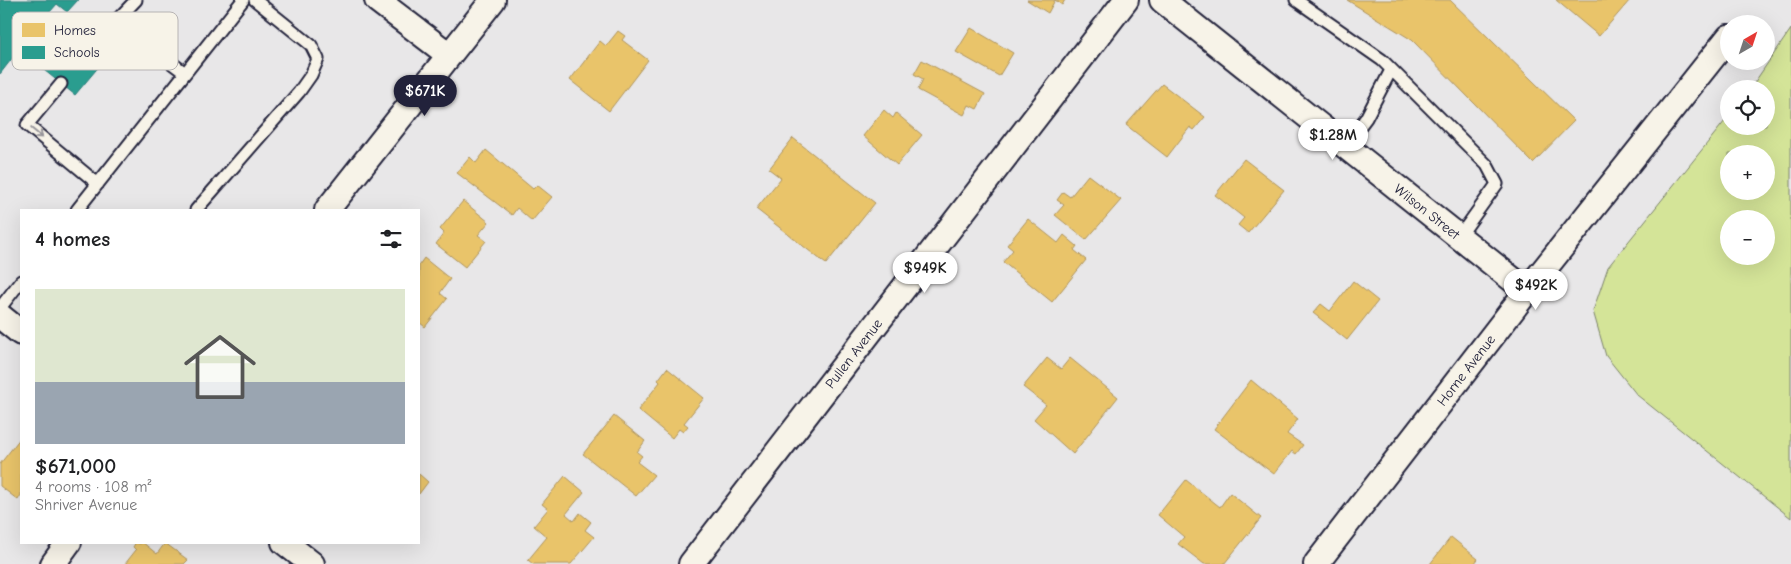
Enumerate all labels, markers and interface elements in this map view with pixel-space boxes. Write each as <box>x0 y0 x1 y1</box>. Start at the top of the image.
legend <box>12 12 178 70</box>
north arrow <box>1720 15 1775 70</box>
map controls <box>1720 15 1775 265</box>
text: Homes <box>54 22 96 39</box>
text: Schools <box>54 44 100 61</box>
pin: $671K <box>390 74 460 117</box>
button: locate <box>1720 80 1775 135</box>
text: $671K <box>405 82 445 100</box>
pin: $1.28M <box>1292 119 1374 161</box>
text: $1.28M <box>1309 126 1357 144</box>
one-way arrow <box>31 128 44 139</box>
button: + <box>1720 145 1775 200</box>
street label: Wilson Street <box>1391 180 1464 243</box>
button: − <box>1720 210 1775 265</box>
icon: filters <box>377 225 405 253</box>
text: 4 homes <box>35 227 110 251</box>
pin: $949K <box>890 252 960 294</box>
text: $949K <box>904 259 946 277</box>
pin: $492K <box>1501 268 1571 311</box>
text: $492K <box>1515 276 1557 294</box>
street label: Pullen Avenue <box>821 315 886 392</box>
icon: home <box>175 322 265 412</box>
street label: Horne Avenue <box>1433 331 1499 409</box>
text: $671,000 <box>35 454 116 478</box>
text: 4 rooms · 108 m² <box>35 478 151 496</box>
text: Shriver Avenue <box>35 496 137 514</box>

